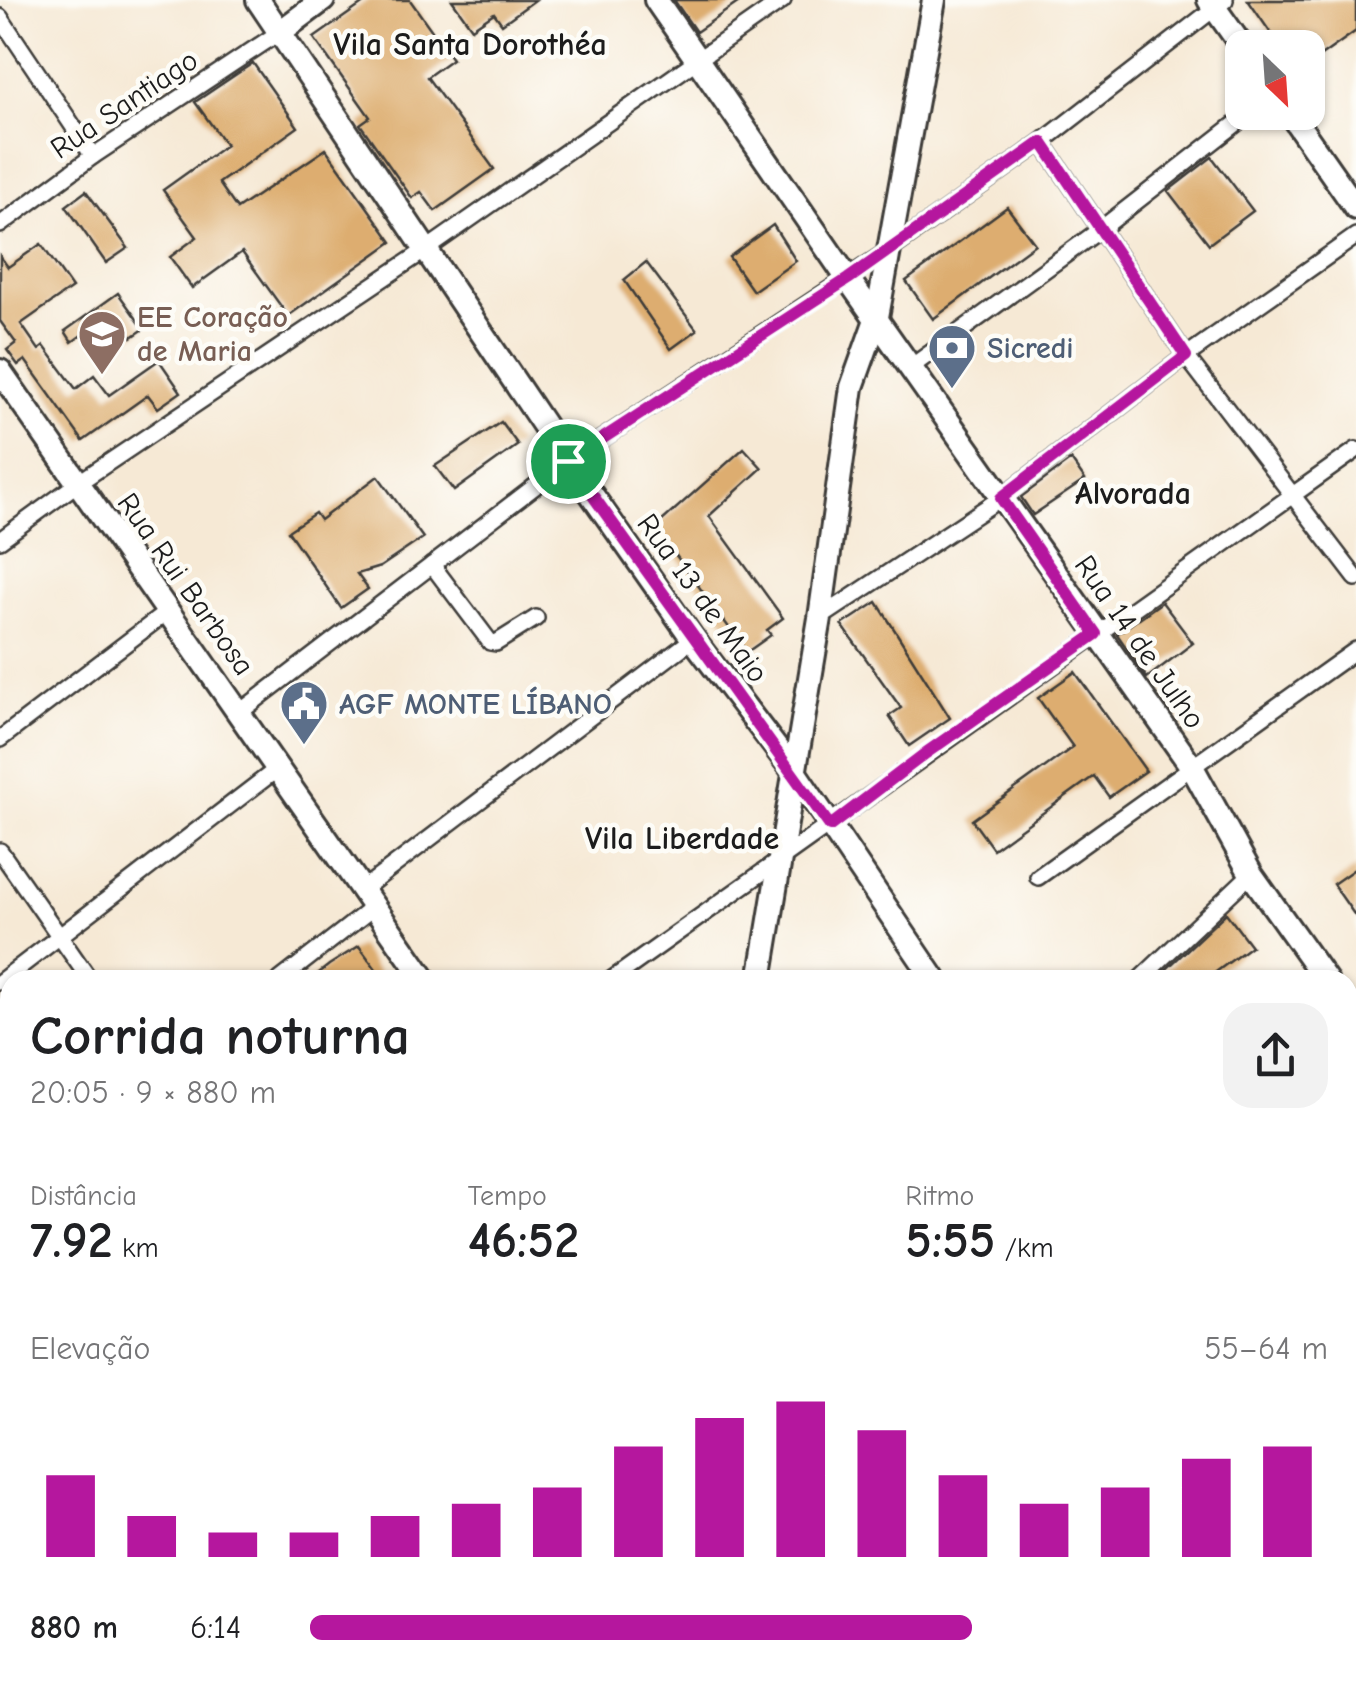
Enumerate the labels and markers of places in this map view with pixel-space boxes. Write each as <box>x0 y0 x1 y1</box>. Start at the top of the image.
place label: EE Coração de Maria <box>137 300 288 369</box>
school or university icon: EE Coração de Maria <box>76 308 128 376</box>
bank icon: Sicredi <box>926 322 978 390</box>
place label: Sicredi <box>987 331 1074 366</box>
pin <box>526 419 611 504</box>
public building icon: AGF MONTE LÍBANO <box>278 678 330 746</box>
place label: AGF MONTE LÍBANO <box>339 686 612 722</box>

